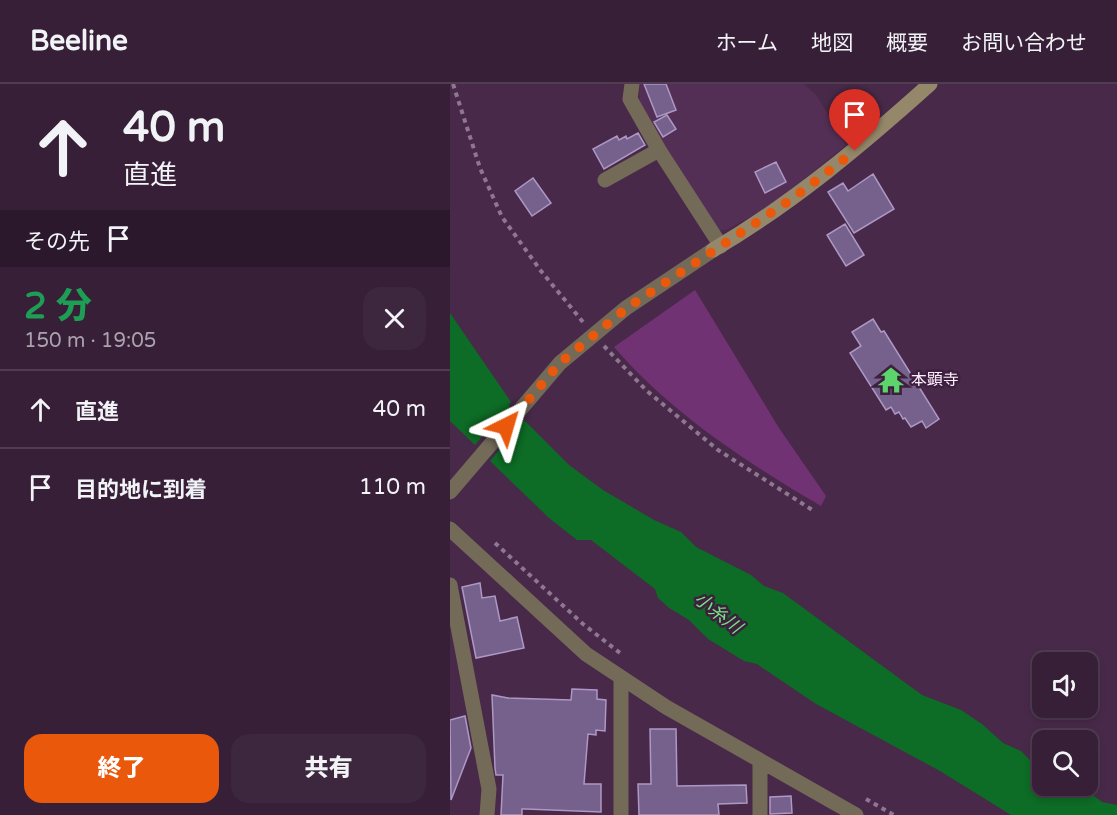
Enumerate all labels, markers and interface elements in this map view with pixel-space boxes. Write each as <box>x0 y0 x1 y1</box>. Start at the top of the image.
text: Beeline <box>30 24 128 58</box>
text: ホーム <box>716 31 778 56</box>
text: 地図 <box>811 31 853 56</box>
text: 概要 <box>886 31 928 56</box>
text: お問い合わせ <box>961 31 1087 56</box>
pin <box>829 89 880 151</box>
icon: arrive <box>838 98 871 131</box>
text: 40 m <box>123 102 225 153</box>
icon: ahead <box>24 108 102 186</box>
text: 直進 <box>123 159 177 192</box>
icon: arrive <box>102 222 135 255</box>
text: その先 <box>24 229 90 255</box>
text: 2 分 <box>24 285 92 328</box>
button: close <box>363 287 426 350</box>
text: 150 m · 19:05 <box>24 329 156 353</box>
temple icon: 本顕寺 <box>876 365 906 395</box>
place label: 本顕寺 <box>911 370 959 390</box>
icon: ahead <box>24 393 57 426</box>
position arrow <box>474 394 538 458</box>
text: 40 m <box>372 396 426 422</box>
text: 直進 <box>75 399 119 425</box>
icon: arrive <box>24 471 57 504</box>
text: 110 m <box>359 474 426 500</box>
text: 目的地に到着 <box>75 477 207 503</box>
water label: 小糸川 <box>690 588 748 640</box>
map controls <box>1032 652 1098 796</box>
button: sound <box>1032 652 1098 718</box>
button: search <box>1032 730 1098 796</box>
button: 終了 <box>24 734 219 803</box>
button: 共有 <box>231 734 426 803</box>

